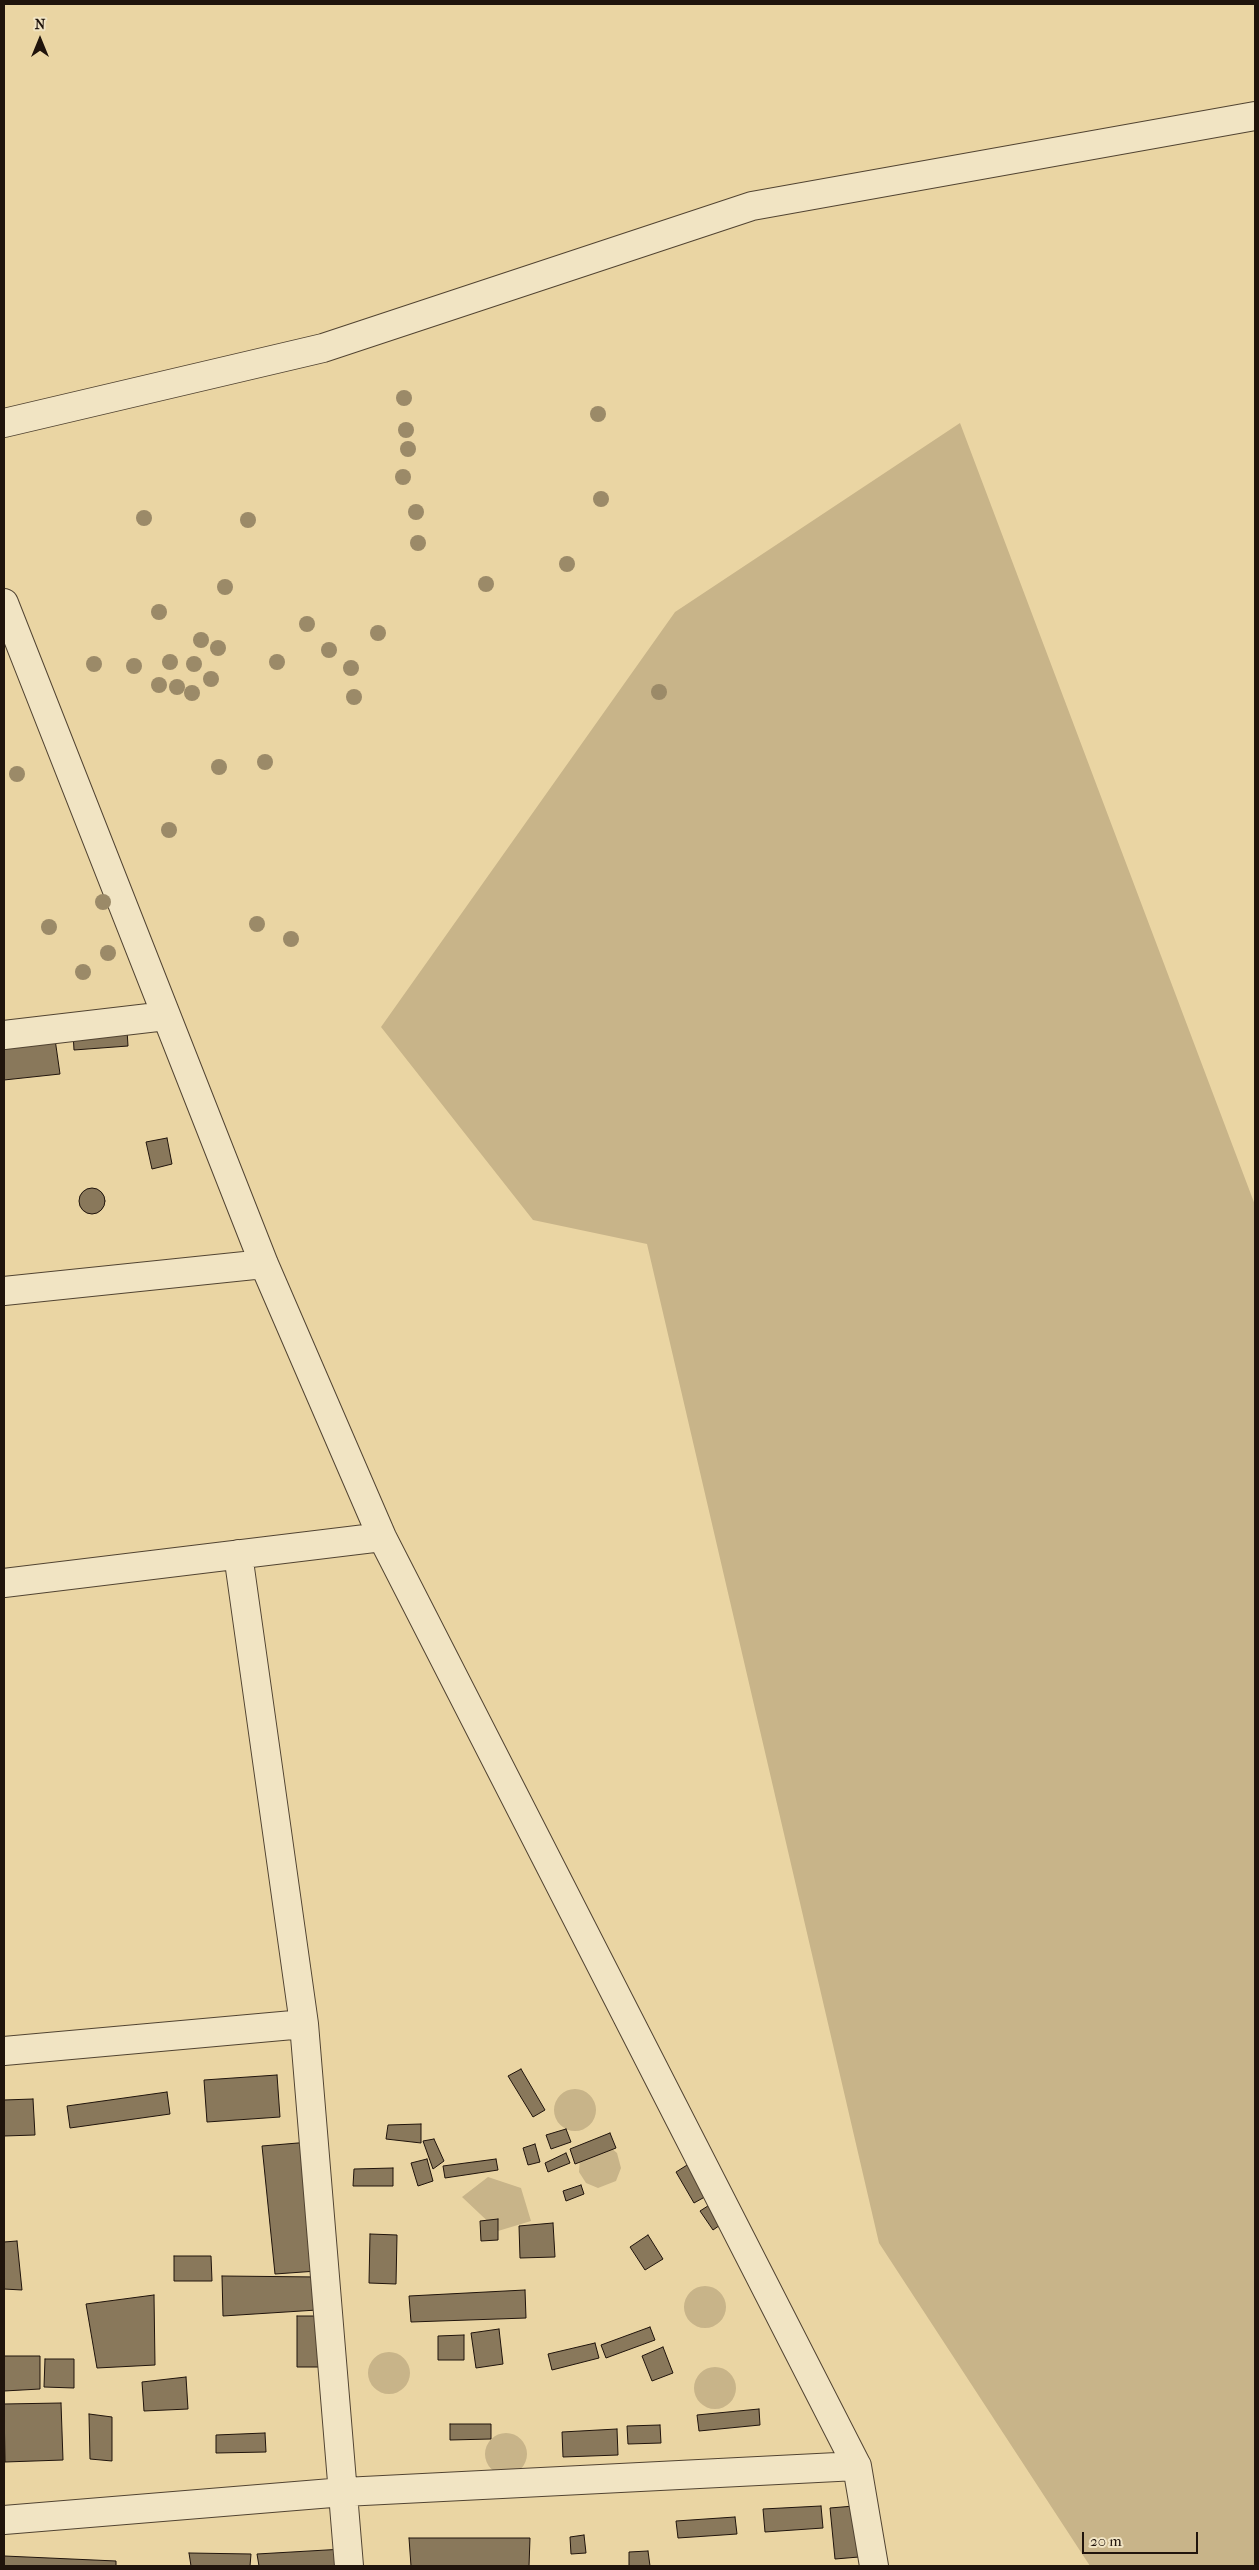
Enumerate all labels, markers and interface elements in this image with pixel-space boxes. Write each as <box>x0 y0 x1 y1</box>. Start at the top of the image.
north arrow <box>15 15 65 65</box>
text: N <box>35 16 45 33</box>
scale bar <box>1084 2522 1200 2554</box>
text: 20 m <box>1090 2532 1122 2550</box>

